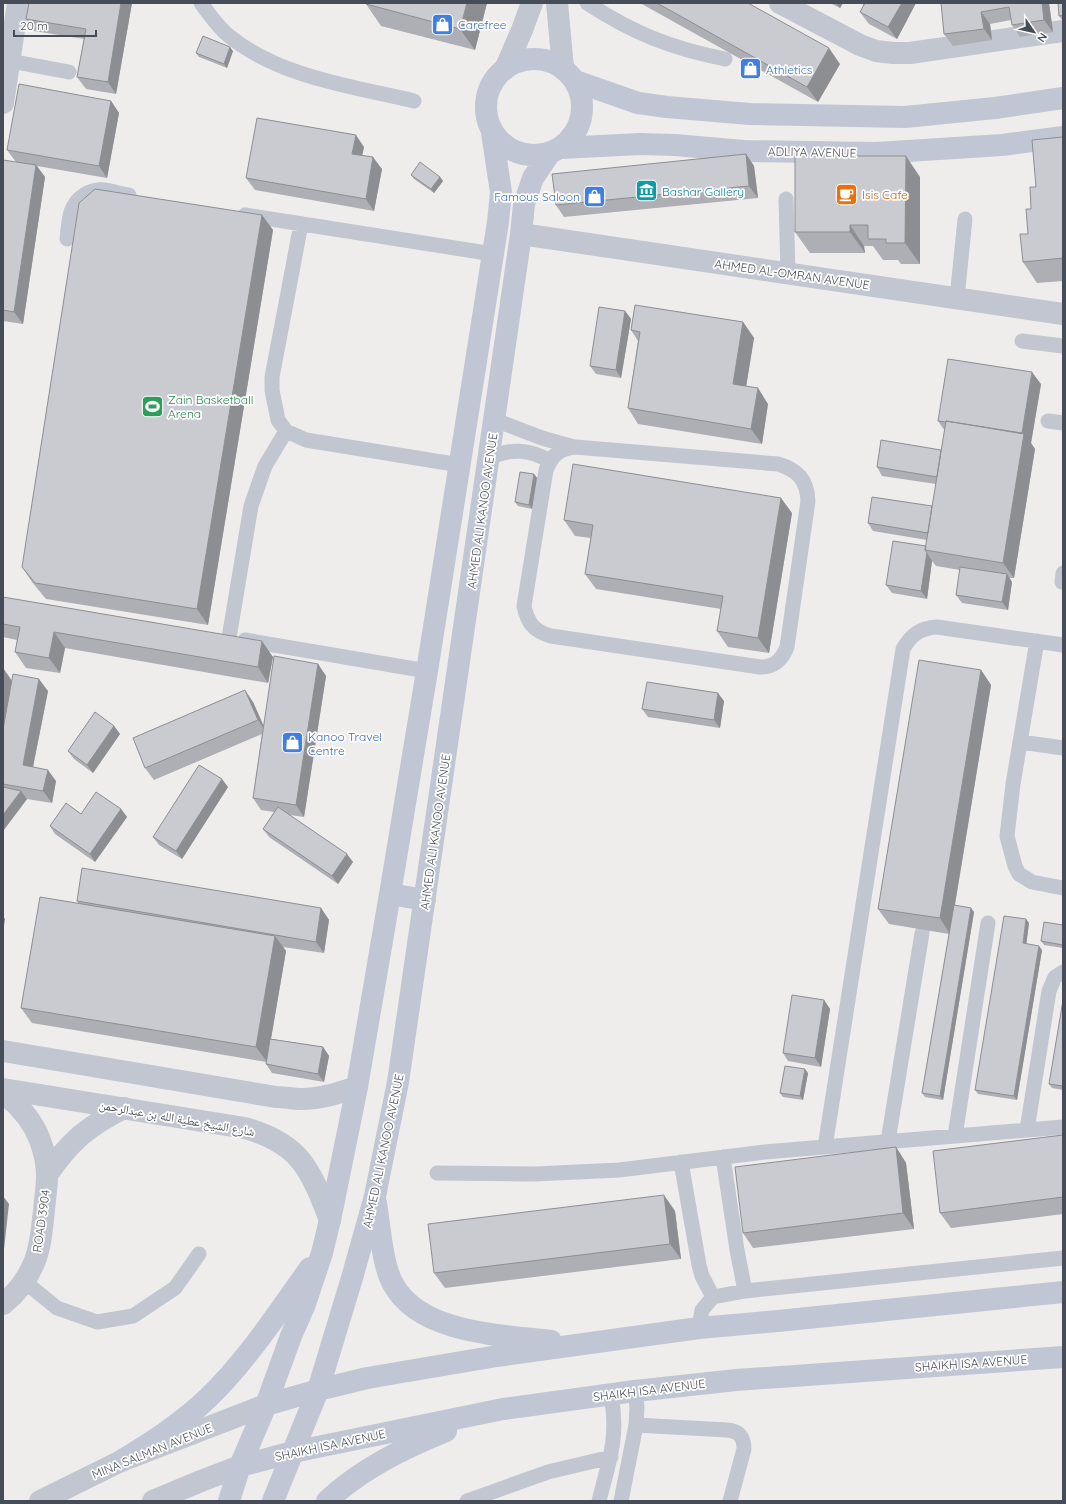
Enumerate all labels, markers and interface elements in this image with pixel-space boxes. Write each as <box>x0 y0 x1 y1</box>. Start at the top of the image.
shop icon: Carefree <box>429 11 455 37</box>
scale bar <box>14 12 96 38</box>
north arrow <box>1014 12 1054 52</box>
place label: Carefree <box>458 17 507 32</box>
text: 20 m <box>20 18 48 33</box>
text: N <box>1034 30 1050 45</box>
shop icon: Athletics <box>737 56 763 82</box>
place label: Athletics <box>766 62 813 77</box>
street label: ADLIYA AVENUE <box>768 144 857 160</box>
museum icon: Bashar Gallery <box>633 178 659 204</box>
cafe icon: Isis Cafe <box>834 181 860 207</box>
shop icon: Famous Saloon <box>582 183 608 209</box>
place label: Bashar Gallery <box>662 184 744 199</box>
place label: Isis Cafe <box>862 187 908 202</box>
place label: Famous Saloon <box>494 189 580 204</box>
street label: AHMED AL-OMRAN AVENUE <box>714 256 871 292</box>
place label: Zain Basketball Arena <box>168 392 254 421</box>
sports icon: Zain Basketball Arena <box>139 393 165 419</box>
street label: AHMED ALI KANOO AVENUE <box>464 432 500 590</box>
place label: Kanoo Travel Centre <box>308 729 382 758</box>
shop icon: Kanoo Travel Centre <box>280 730 306 756</box>
street label: AHMED ALI KANOO AVENUE <box>417 753 453 911</box>
street label: AHMED ALI KANOO AVENUE <box>359 1072 407 1229</box>
street label: شارع الشيخ عطية الله بن عبدالرحمن <box>98 1097 256 1140</box>
street label: ROAD 3904 <box>29 1189 53 1253</box>
street label: SHAIKH ISA AVENUE <box>914 1352 1028 1374</box>
street label: SHAIKH ISA AVENUE <box>592 1376 706 1404</box>
street label: MINA SALMAN AVENUE <box>89 1420 215 1482</box>
street label: SHAIKH ISA AVENUE <box>273 1426 387 1464</box>

